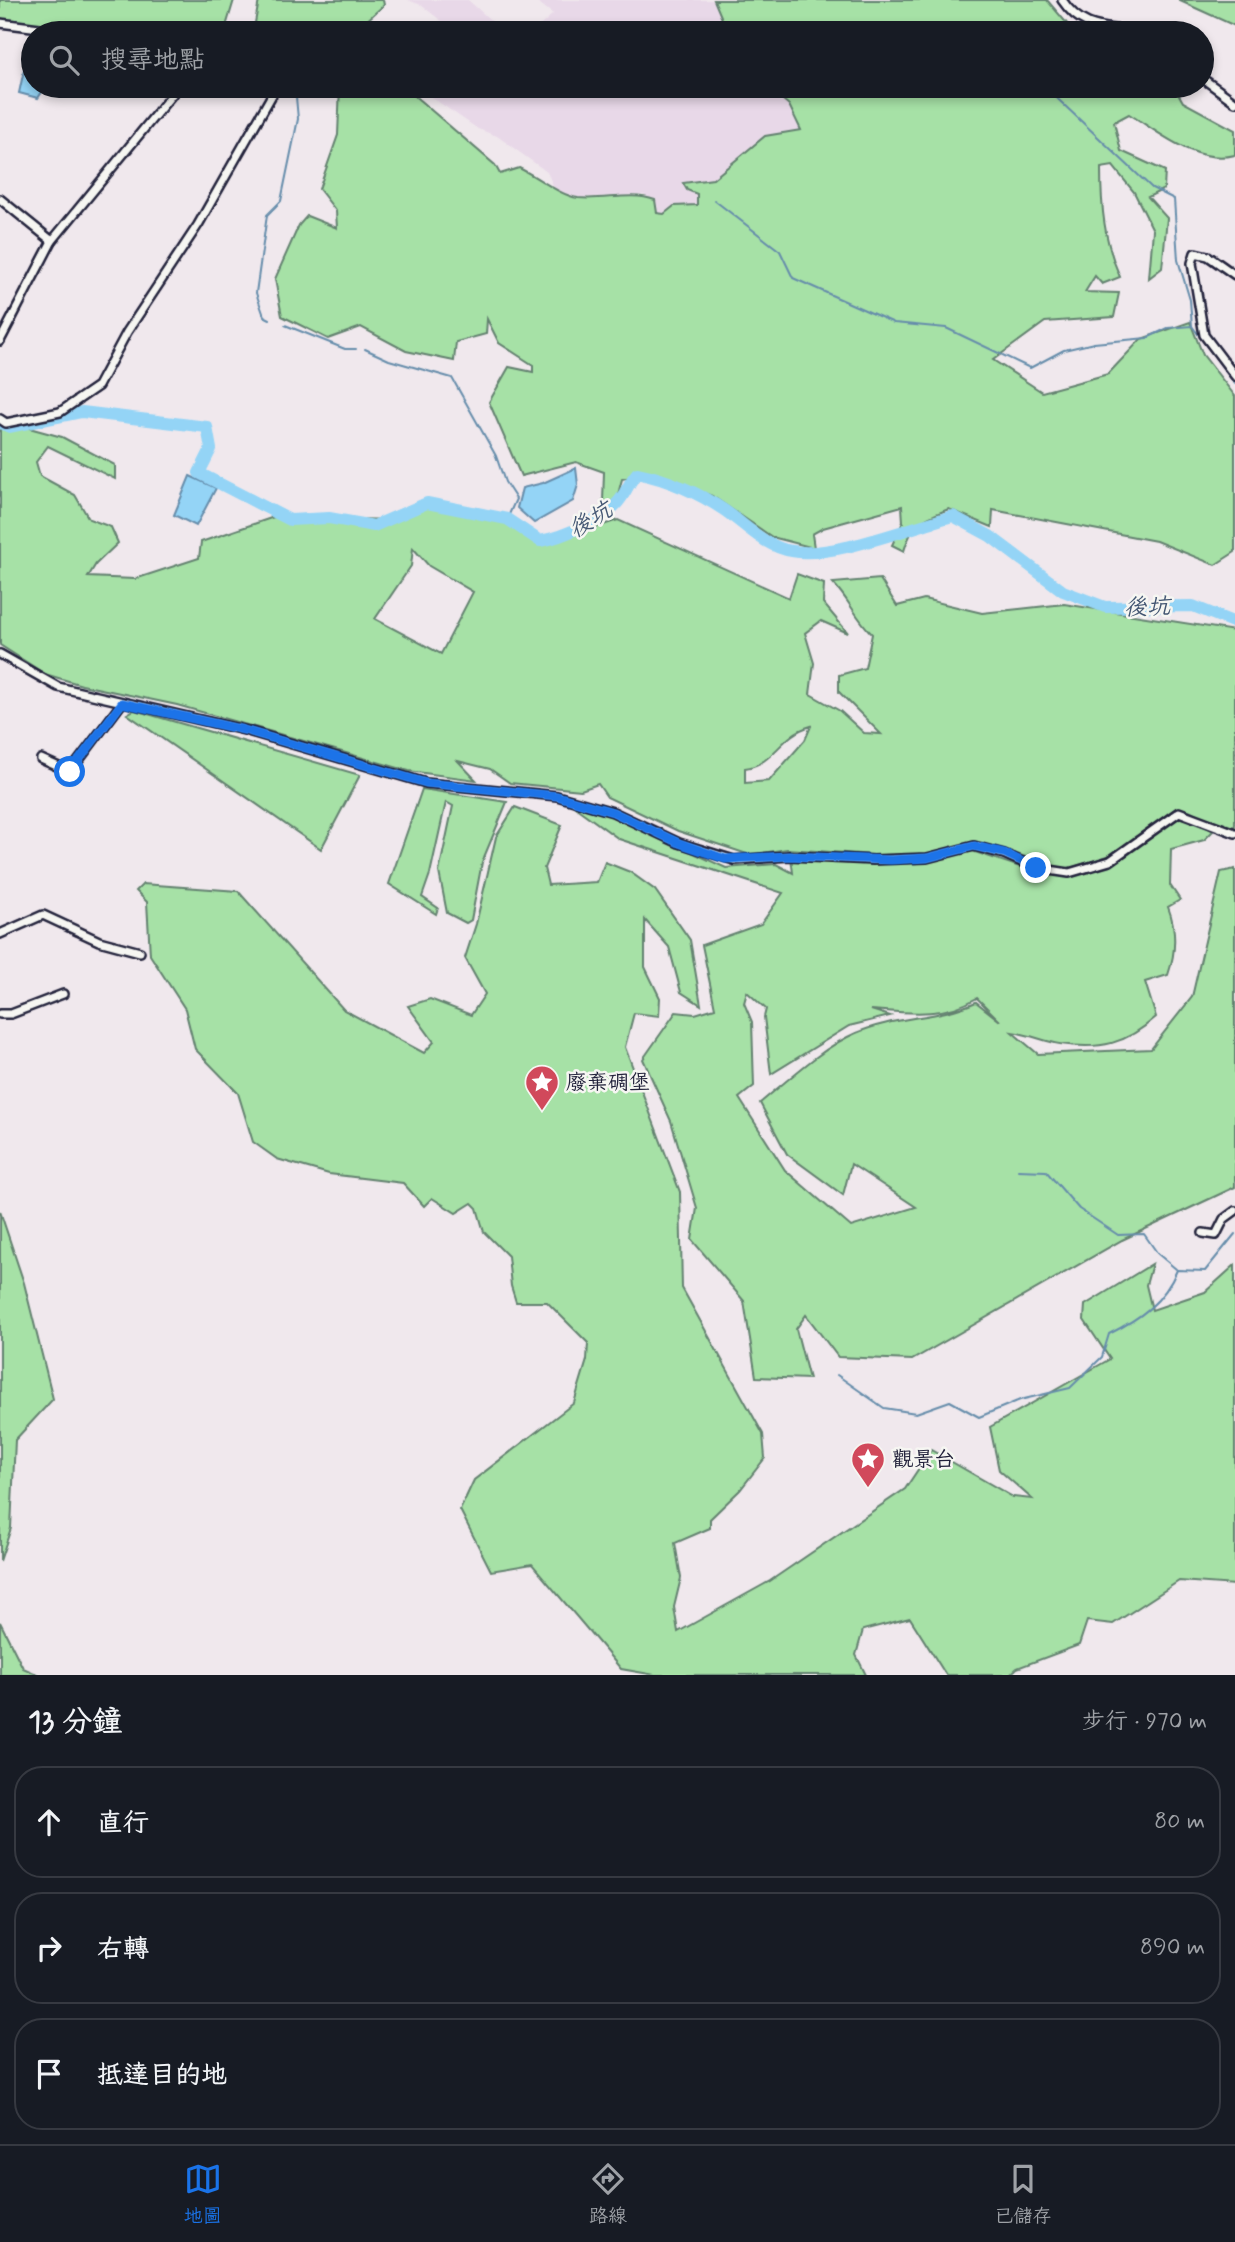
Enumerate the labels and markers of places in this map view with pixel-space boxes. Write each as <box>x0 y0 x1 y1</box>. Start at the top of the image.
place icon: 廢棄碉堡 <box>523 1063 561 1112</box>
place label: 廢棄碉堡 <box>566 1069 650 1097</box>
place icon: 觀景台 <box>849 1440 887 1489</box>
place label: 觀景台 <box>892 1446 955 1474</box>

